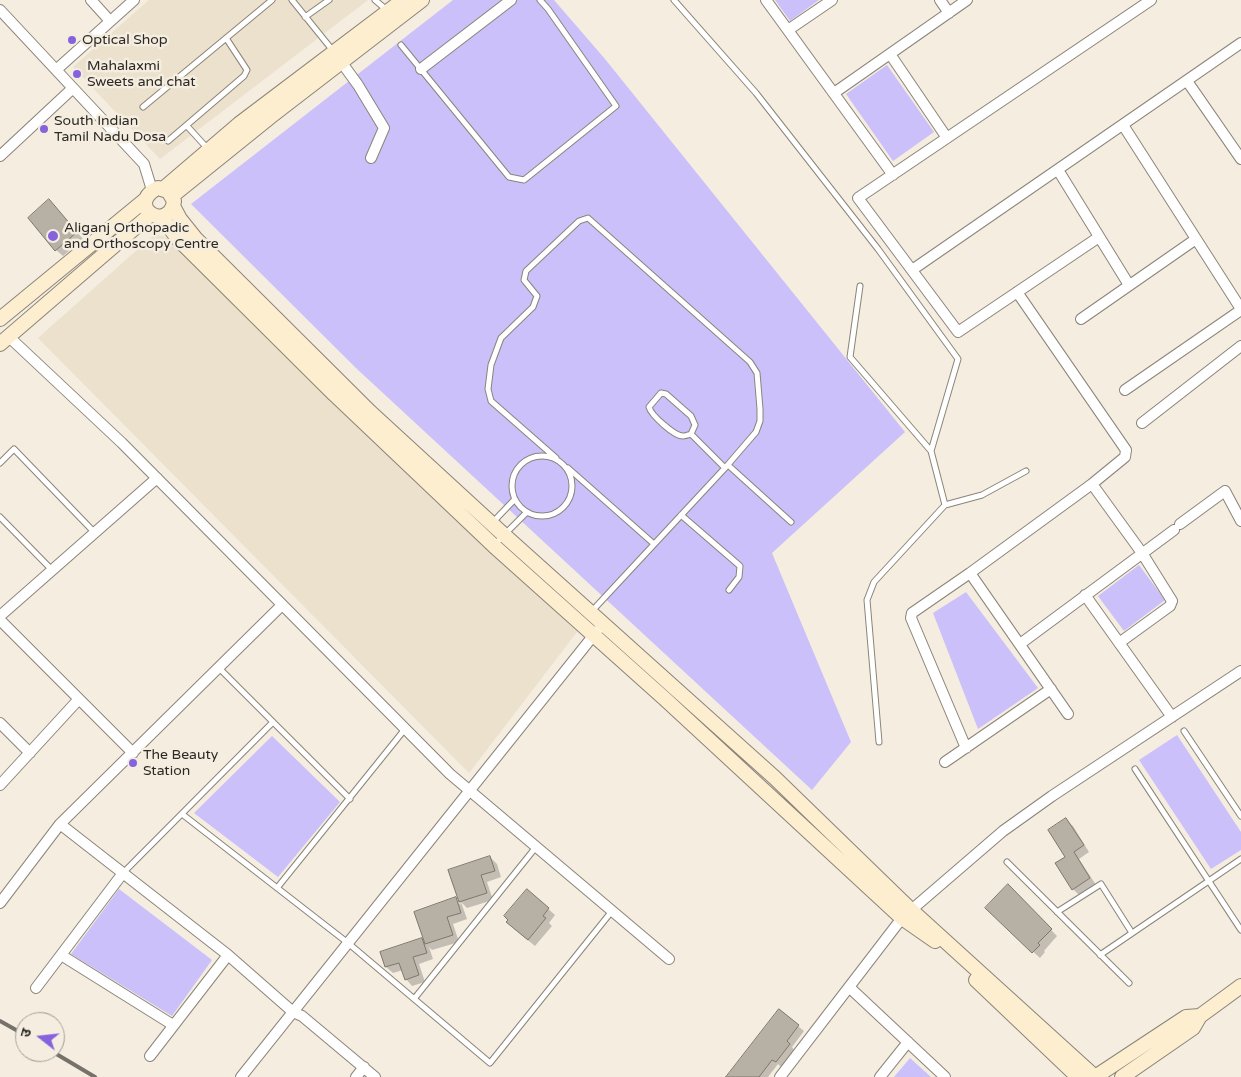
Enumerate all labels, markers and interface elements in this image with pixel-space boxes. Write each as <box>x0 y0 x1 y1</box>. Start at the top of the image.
place label: Optical Shop <box>82 32 168 48</box>
marker: Optical Shop <box>66 34 78 46</box>
place label: Mahalaxmi Sweets and chat <box>87 58 196 90</box>
marker: Mahalaxmi Sweets and chat <box>71 68 83 80</box>
place label: South Indian Tamil Nadu Dosa <box>54 113 166 146</box>
marker: South Indian Tamil Nadu Dosa <box>38 123 50 135</box>
place label: Aliganj Orthopadic and Orthoscopy Centre <box>64 220 219 252</box>
marker: Aliganj Orthopadic and Orthoscopy Centre <box>46 229 60 243</box>
place label: The Beauty Station <box>143 747 218 780</box>
marker: The Beauty Station <box>127 757 139 769</box>
north arrow <box>15 1012 65 1062</box>
text: उ <box>17 1027 35 1039</box>

